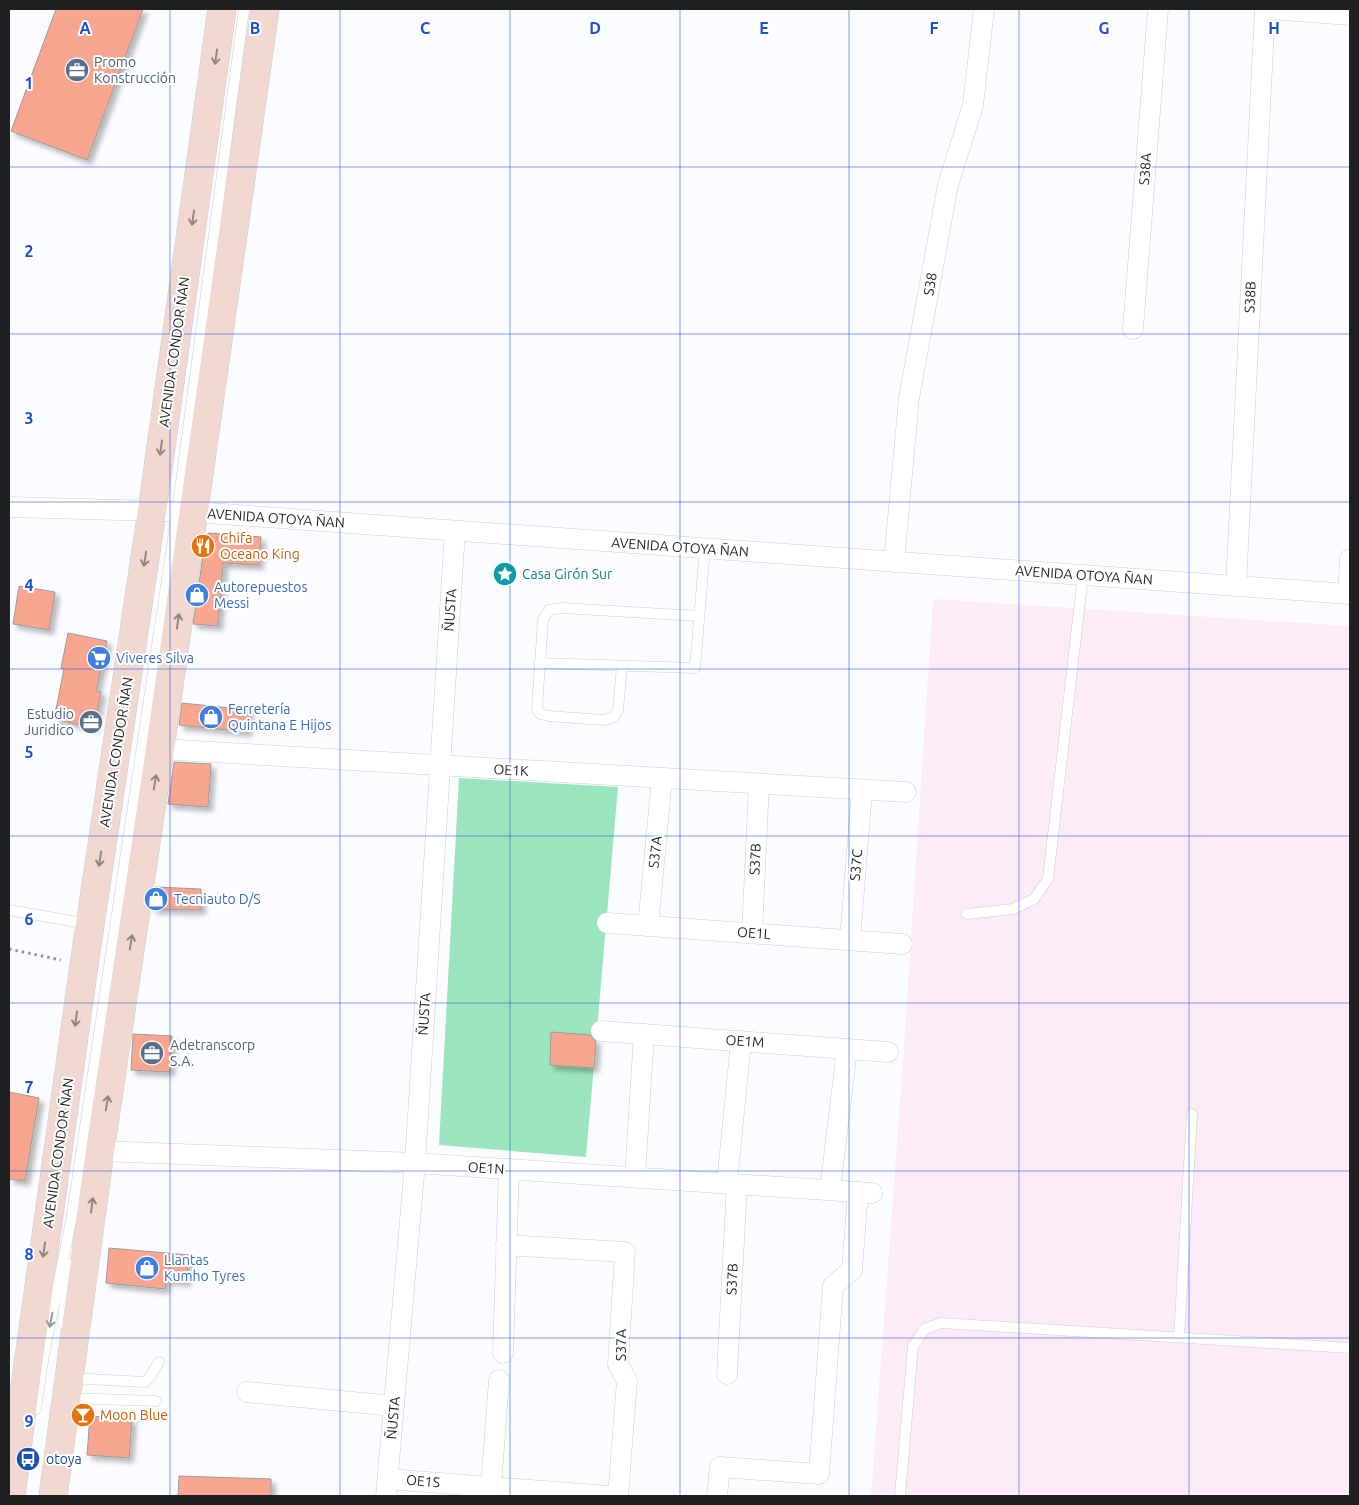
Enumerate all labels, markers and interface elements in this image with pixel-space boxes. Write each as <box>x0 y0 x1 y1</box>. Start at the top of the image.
text: A <box>79 19 91 37</box>
text: B <box>250 19 260 37</box>
text: C <box>420 19 430 37</box>
text: D <box>589 19 601 37</box>
text: E <box>759 19 769 37</box>
text: F <box>930 19 939 37</box>
text: G <box>1098 19 1110 37</box>
text: H <box>1268 19 1280 37</box>
one-way arrow <box>210 49 220 65</box>
place label: Promo Konstrucción <box>94 54 176 86</box>
office icon: Promo Konstrucción <box>64 57 90 83</box>
text: 1 <box>24 74 34 92</box>
street label: S38A <box>1136 152 1154 186</box>
one-way arrow <box>188 210 198 226</box>
text: 2 <box>24 242 34 260</box>
street label: S38 <box>920 271 940 297</box>
street label: AVENIDA CONDOR ÑAN <box>155 276 192 428</box>
street label: S38B <box>1241 280 1259 313</box>
text: 3 <box>24 409 34 427</box>
one-way arrow <box>156 440 166 456</box>
street label: AVENIDA OTOYA ÑAN <box>207 504 345 531</box>
place label: Chifa Oceano King <box>220 530 300 562</box>
restaurant icon: Chifa Oceano King <box>190 533 216 559</box>
street label: AVENIDA OTOYA ÑAN <box>611 533 749 560</box>
one-way arrow <box>139 551 149 567</box>
place icon: Casa Girón Sur <box>492 561 518 587</box>
street label: AVENIDA OTOYA ÑAN <box>1015 561 1153 588</box>
place label: Casa Girón Sur <box>522 566 613 582</box>
text: 4 <box>24 576 34 594</box>
place label: Autorepuestos Messi <box>214 579 308 611</box>
shop icon: Autorepuestos Messi <box>184 582 210 608</box>
street label: ÑUSTA <box>440 588 459 632</box>
one-way arrow <box>174 613 184 629</box>
supermarket icon: Viveres Silva <box>86 645 112 671</box>
place label: Viveres Silva <box>116 650 194 666</box>
street label: AVENIDA CONDOR ÑAN <box>95 676 136 828</box>
place label: Ferretería Quintana E Hijos <box>228 701 331 733</box>
shop icon: Ferretería Quintana E Hijos <box>198 704 224 730</box>
place label: Estudio Juridico <box>24 706 74 738</box>
office icon: Estudio Juridico <box>78 709 104 735</box>
text: 5 <box>24 743 34 761</box>
street label: OE1K <box>493 761 529 779</box>
one-way arrow <box>151 774 161 790</box>
street label: S37A <box>645 835 665 869</box>
street label: S37B <box>746 842 764 875</box>
street label: S37C <box>847 848 865 881</box>
one-way arrow <box>95 850 105 866</box>
shop icon: Tecniauto D/S <box>143 886 169 912</box>
place label: Tecniauto D/S <box>174 891 261 907</box>
text: 6 <box>24 910 34 928</box>
street label: OE1L <box>737 924 771 942</box>
one-way arrow <box>126 935 136 951</box>
street label: ÑUSTA <box>414 992 433 1036</box>
one-way arrow <box>71 1011 81 1027</box>
street label: OE1M <box>725 1032 765 1050</box>
place label: Adetranscorp S.A. <box>170 1037 255 1069</box>
office icon: Adetranscorp S.A. <box>139 1040 165 1066</box>
street label: AVENIDA CONDOR ÑAN <box>39 1077 76 1229</box>
text: 7 <box>24 1078 34 1096</box>
one-way arrow <box>102 1095 112 1111</box>
street label: OE1N <box>467 1159 505 1177</box>
one-way arrow <box>88 1197 98 1213</box>
one-way arrow <box>39 1241 49 1257</box>
text: 8 <box>24 1245 34 1263</box>
place label: Llantas Kumho Tyres <box>164 1252 245 1284</box>
shop icon: Llantas Kumho Tyres <box>134 1255 160 1281</box>
street label: S37B <box>723 1262 741 1295</box>
one-way arrow <box>45 1312 55 1328</box>
street label: S37A <box>613 1329 629 1361</box>
street label: ÑUSTA <box>382 1396 403 1440</box>
bar icon: Moon Blue <box>70 1402 96 1428</box>
place label: Moon Blue <box>100 1407 168 1423</box>
text: 9 <box>24 1412 34 1430</box>
bus stop icon: otoya <box>15 1446 41 1472</box>
place label: otoya <box>46 1451 82 1467</box>
street label: OE1S <box>405 1472 441 1490</box>

